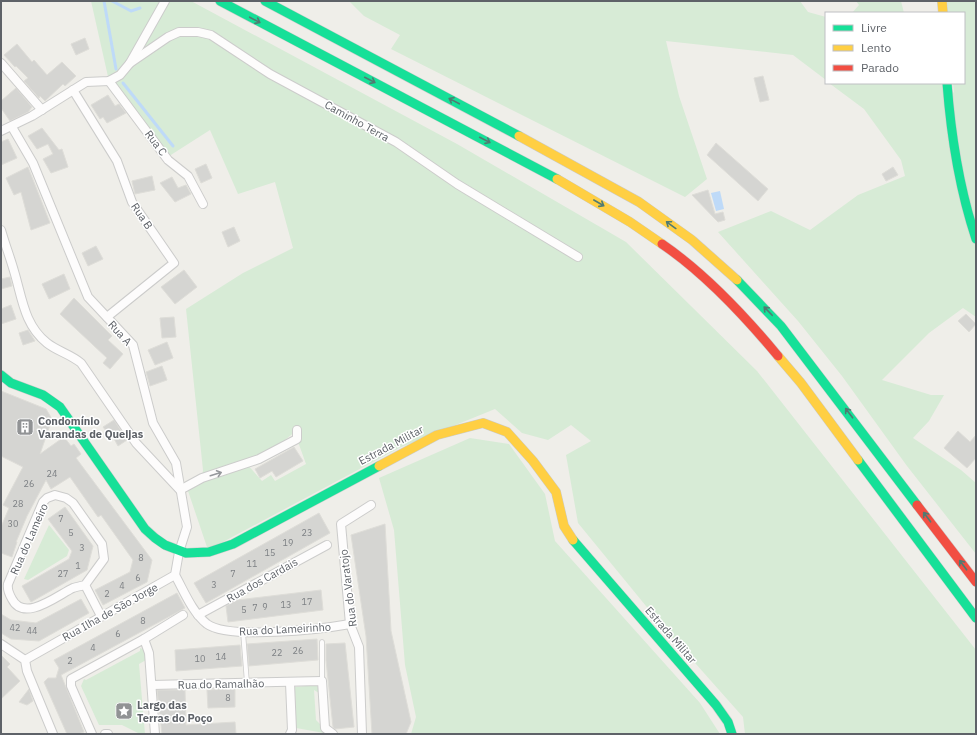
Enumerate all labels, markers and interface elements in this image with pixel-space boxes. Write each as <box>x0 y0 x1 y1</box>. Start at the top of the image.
legend <box>825 12 965 84</box>
one-way arrow <box>249 16 261 24</box>
text: Livre <box>861 20 887 35</box>
text: Lento <box>861 40 891 55</box>
text: Parado <box>861 60 899 75</box>
one-way arrow <box>363 77 375 85</box>
street label: Caminho Terra <box>322 97 392 145</box>
one-way arrow <box>448 97 460 105</box>
street label: Rua C <box>142 127 170 159</box>
one-way arrow <box>479 137 491 145</box>
street label: Rua B <box>128 200 156 232</box>
one-way arrow <box>593 200 605 208</box>
one-way arrow <box>666 221 677 229</box>
one-way arrow <box>763 306 772 316</box>
street label: Rua A <box>105 318 135 348</box>
one-way arrow <box>844 408 853 419</box>
place label: Condomínio Varandas de Queijas <box>38 414 144 441</box>
building icon: Condomínio Varandas de Queijas <box>15 417 35 437</box>
street label: Estrada Militar <box>356 422 426 468</box>
house number: 24 <box>47 468 57 479</box>
one-way arrow <box>209 470 222 477</box>
house number: 26 <box>24 478 34 489</box>
house number: 28 <box>13 498 23 509</box>
street label: Rua do Lameiro <box>7 501 51 577</box>
one-way arrow <box>922 512 931 523</box>
house number: 7 <box>58 513 64 524</box>
house number: 30 <box>8 518 18 529</box>
house number: 5 <box>68 527 74 538</box>
house number: 23 <box>302 527 312 538</box>
house number: 19 <box>283 537 293 548</box>
house number: 3 <box>79 542 85 553</box>
house number: 15 <box>265 547 275 558</box>
street label: Rua do Varatojo <box>336 548 360 628</box>
house number: 8 <box>138 552 144 563</box>
street label: Rua dos Cardais <box>224 555 300 605</box>
house number: 11 <box>247 558 257 569</box>
house number: 1 <box>75 560 81 571</box>
one-way arrow <box>959 560 967 571</box>
house number: 27 <box>58 568 68 579</box>
house number: 7 <box>230 568 236 579</box>
house number: 6 <box>135 572 141 583</box>
house number: 3 <box>211 579 217 590</box>
street label: Rua Ilha de São Jorge <box>60 580 160 644</box>
house number: 4 <box>119 580 125 591</box>
house number: 2 <box>104 588 110 599</box>
house number: 17 <box>302 596 312 607</box>
house number: 13 <box>281 599 291 610</box>
house number: 9 <box>262 601 268 612</box>
house number: 7 <box>252 602 258 613</box>
street label: Estrada Militar <box>642 603 700 667</box>
house number: 5 <box>241 604 247 615</box>
house number: 8 <box>140 615 146 626</box>
street label: Rua do Lameirinho <box>239 620 331 638</box>
house number: 42 <box>10 622 20 633</box>
house number: 44 <box>27 625 37 636</box>
house number: 6 <box>115 628 121 639</box>
house number: 4 <box>90 642 96 653</box>
house number: 26 <box>293 645 303 656</box>
house number: 22 <box>272 647 282 658</box>
house number: 14 <box>216 651 226 662</box>
house number: 10 <box>195 653 205 664</box>
house number: 2 <box>67 655 73 666</box>
street label: Rua do Ramalhão <box>178 676 264 692</box>
house number: 8 <box>225 692 231 703</box>
place label: Largo das Terras do Poço <box>137 698 213 725</box>
place icon: Largo das Terras do Poço <box>114 701 134 721</box>

